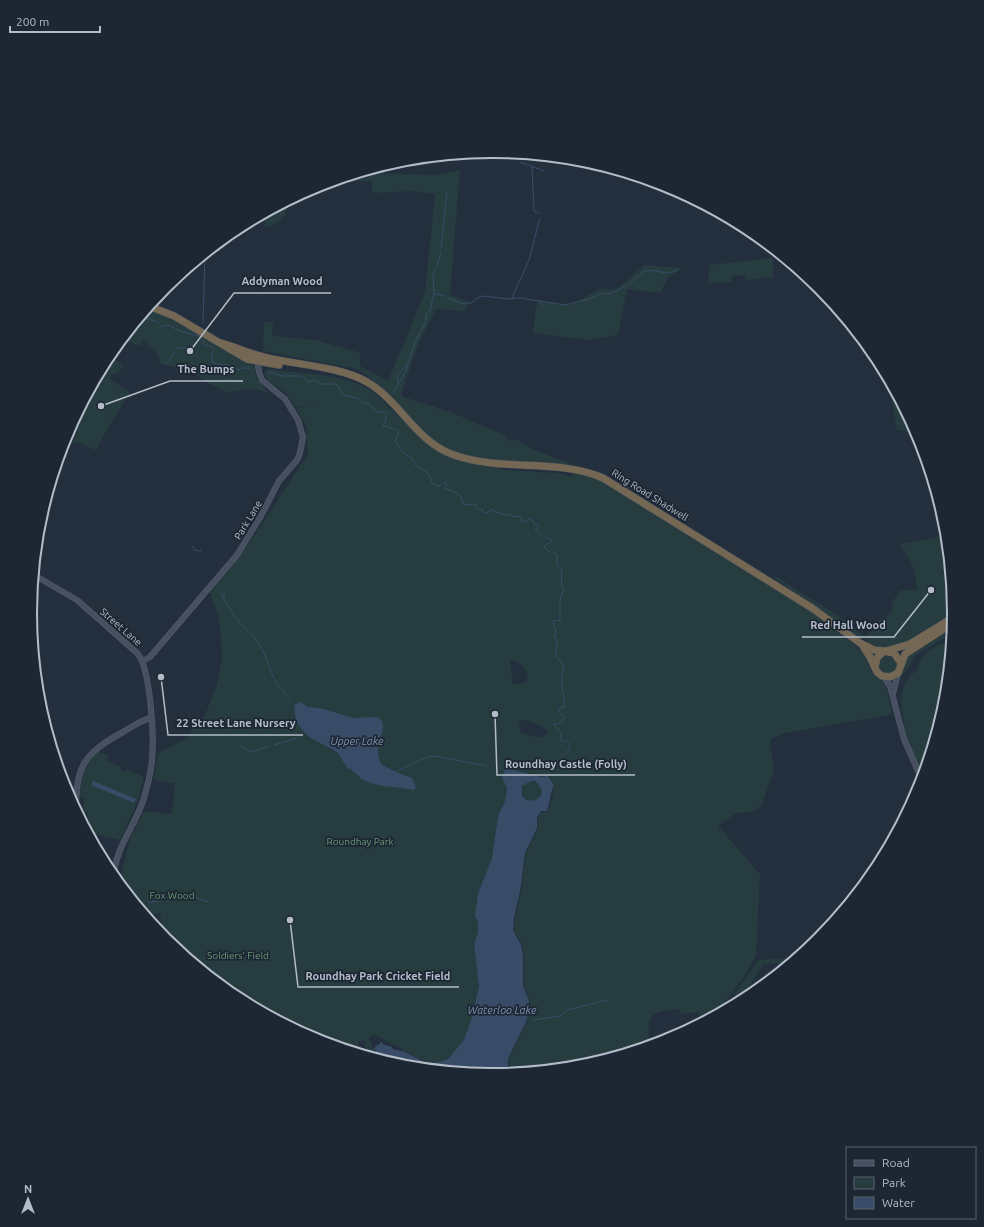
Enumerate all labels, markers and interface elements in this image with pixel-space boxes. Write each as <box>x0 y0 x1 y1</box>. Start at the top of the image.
scale bar <box>10 8 100 34</box>
text: 200 m <box>16 15 49 28</box>
callout: Addyman Wood <box>234 270 331 293</box>
text: Addyman Wood <box>241 275 323 287</box>
callout: The Bumps <box>170 358 243 381</box>
text: The Bumps <box>178 363 234 375</box>
street label: Ring Road Shadwell <box>610 467 691 523</box>
street label: Park Lane <box>232 498 264 542</box>
street label: Street Lane <box>98 606 144 648</box>
callout: Red Hall Wood <box>802 614 894 637</box>
text: Red Hall Wood <box>810 619 886 631</box>
callout: 22 Street Lane Nursery <box>168 712 303 735</box>
text: 22 Street Lane Nursery <box>176 717 296 729</box>
water label: Upper Lake <box>330 735 384 747</box>
callout: Roundhay Castle (Folly) <box>497 752 635 775</box>
text: Roundhay Castle (Folly) <box>505 758 627 771</box>
park label: Roundhay Park <box>326 836 394 847</box>
park label: Fox Wood <box>150 890 195 901</box>
park label: Soldiers' Field <box>207 950 269 961</box>
callout: Roundhay Park Cricket Field <box>298 964 459 987</box>
text: Roundhay Park Cricket Field <box>306 970 450 982</box>
water label: Waterloo Lake <box>468 1004 537 1016</box>
legend <box>846 1147 976 1219</box>
text: Road <box>882 1156 910 1169</box>
text: Park <box>882 1176 906 1189</box>
north arrow <box>8 1179 48 1219</box>
text: N <box>24 1183 32 1195</box>
text: Water <box>882 1196 915 1209</box>

